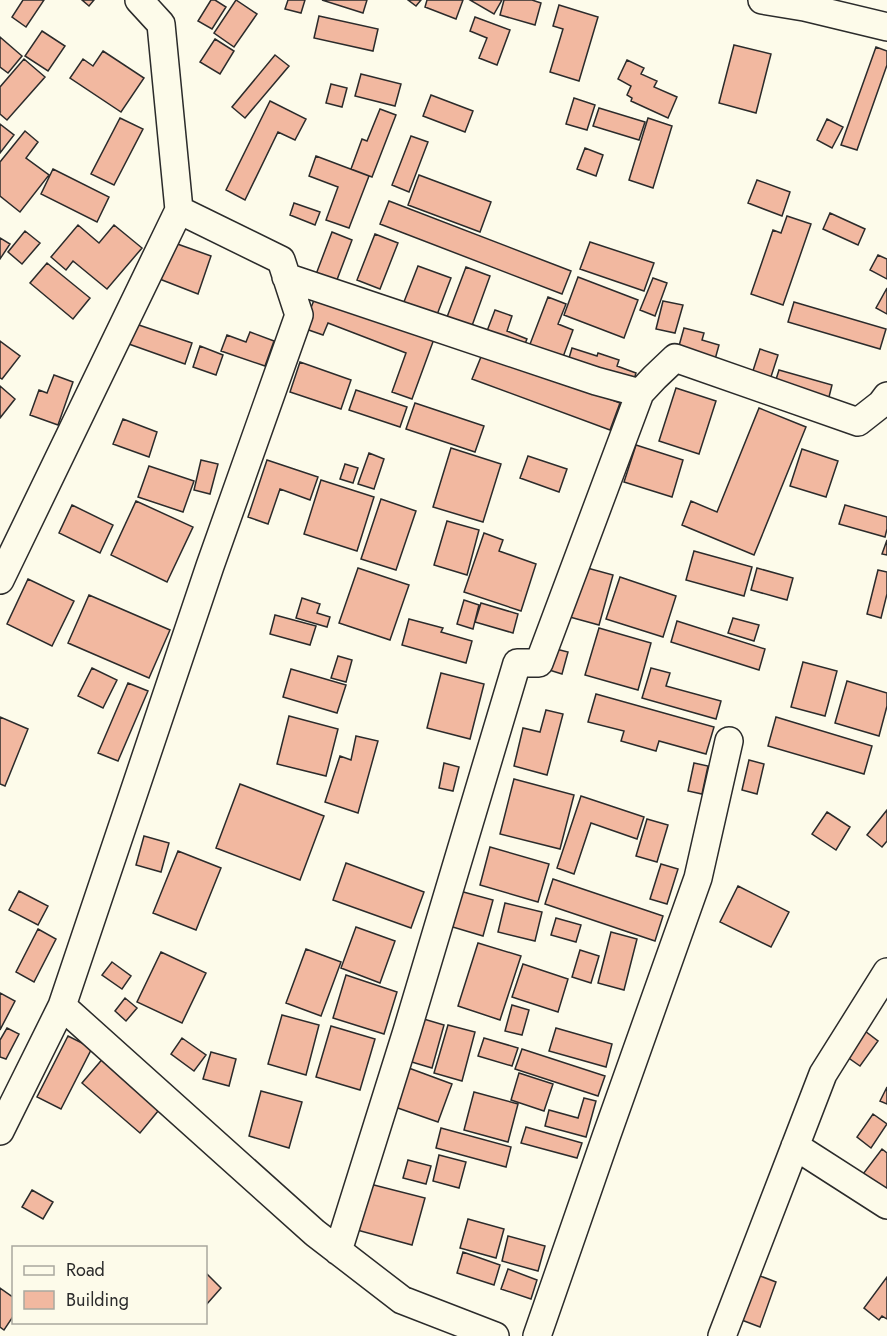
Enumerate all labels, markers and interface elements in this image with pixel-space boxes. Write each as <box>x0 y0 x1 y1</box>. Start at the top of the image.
legend <box>12 1246 207 1324</box>
text: Road <box>66 1257 105 1283</box>
text: Building <box>66 1287 129 1313</box>

